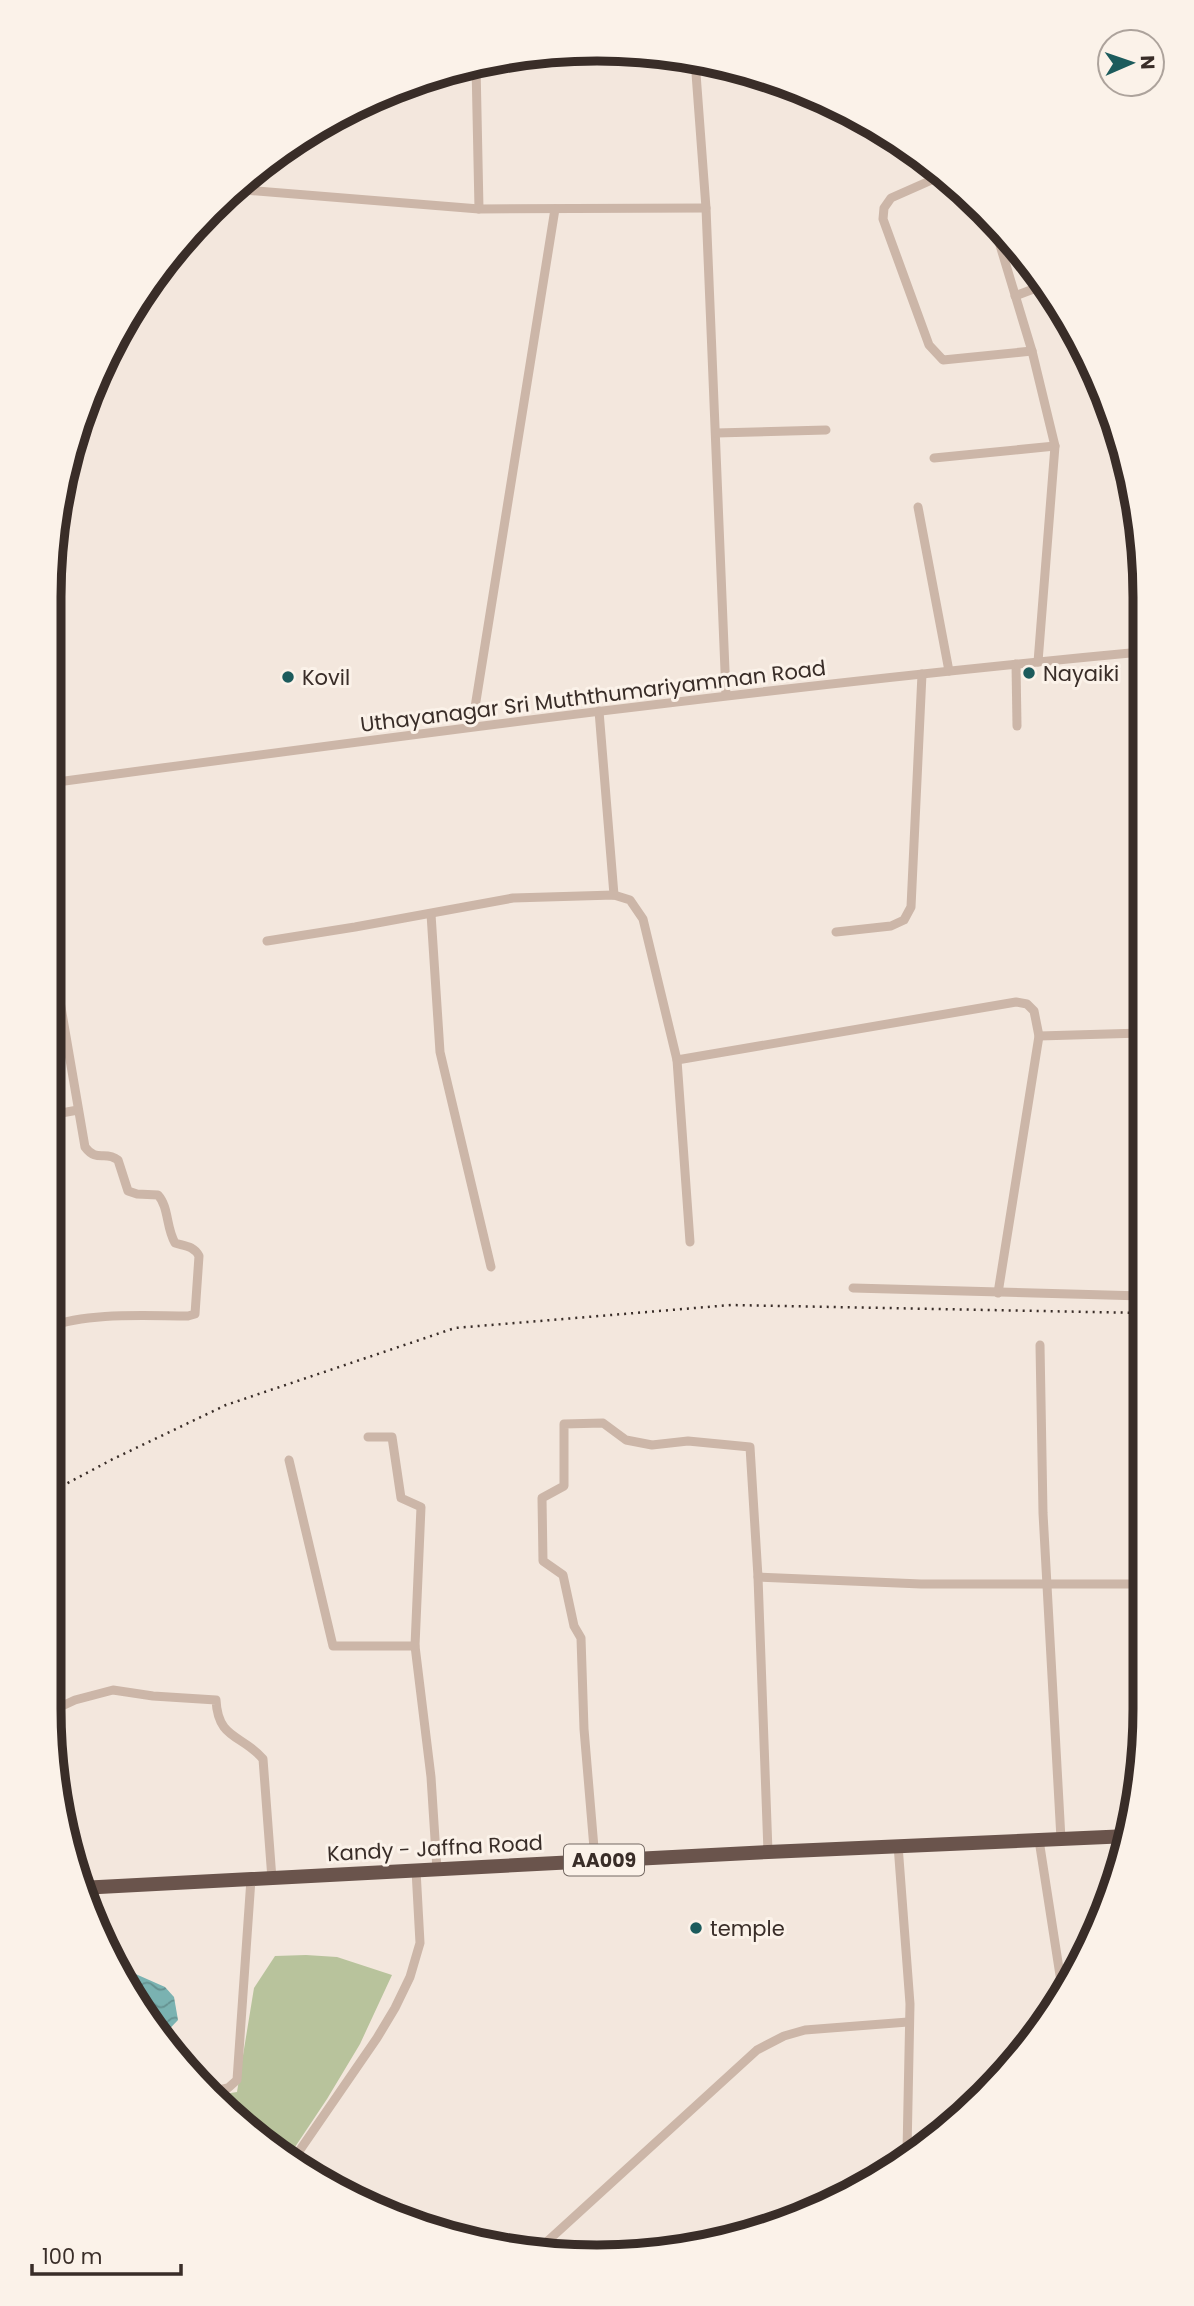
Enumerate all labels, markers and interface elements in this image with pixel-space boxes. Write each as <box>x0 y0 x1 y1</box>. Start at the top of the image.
north arrow <box>1096 28 1166 98</box>
text: N <box>1134 55 1161 70</box>
street label: Uthayanagar Sri Muththumariyamman Road <box>359 653 827 739</box>
place label: Nayaiki <box>1043 659 1119 688</box>
place label: Kovil <box>302 663 350 692</box>
marker: Nayaiki <box>1021 665 1037 681</box>
marker: Kovil <box>280 669 296 685</box>
street label: Kandy - Jaffna Road <box>326 1828 544 1868</box>
road number: AA009 <box>564 1844 644 1876</box>
place label: temple <box>710 1914 785 1943</box>
marker: temple <box>688 1920 704 1936</box>
scale bar <box>32 2232 180 2276</box>
text: 100 m <box>42 2242 102 2271</box>

